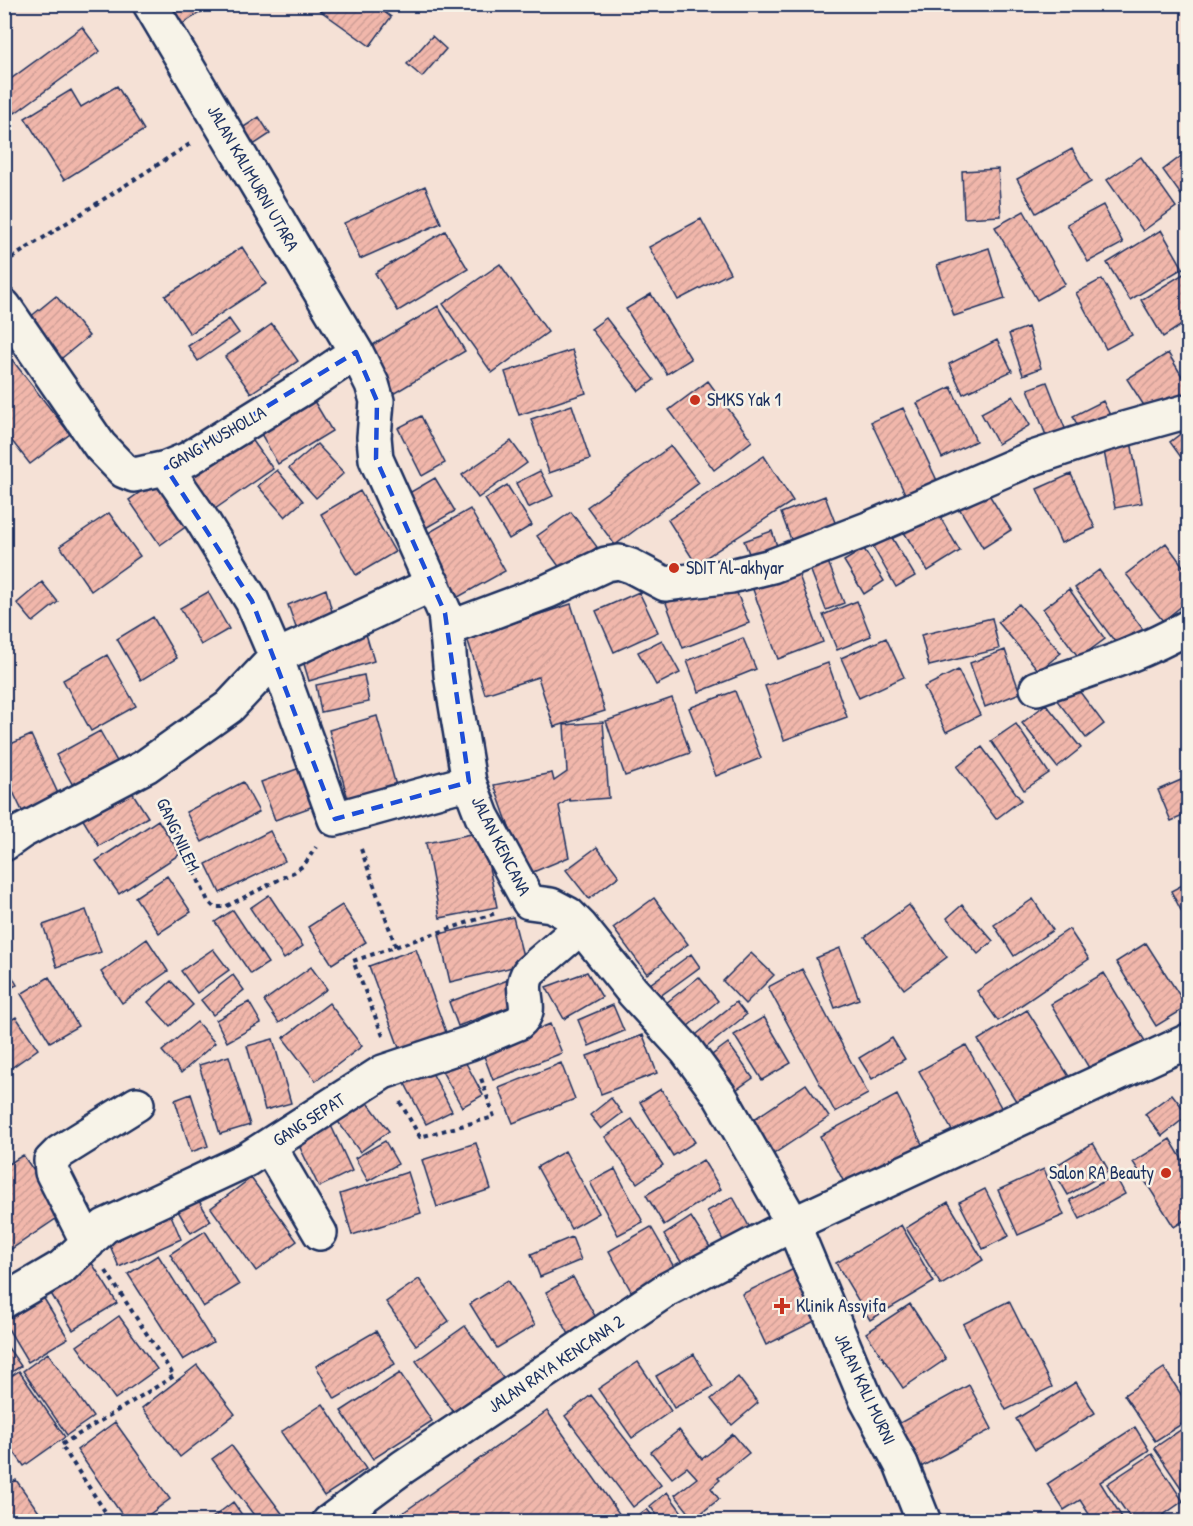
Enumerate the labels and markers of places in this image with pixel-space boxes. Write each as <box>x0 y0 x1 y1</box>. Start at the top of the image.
place label: SMKS Yak 1 <box>707 387 781 412</box>
marker: SMKS Yak 1 <box>688 393 702 407</box>
place label: SDIT Al-akhyar <box>686 555 784 580</box>
marker: SDIT Al-akhyar <box>667 561 681 575</box>
place label: Salon RA Beauty <box>1049 1160 1154 1185</box>
marker: Salon RA Beauty <box>1159 1166 1173 1180</box>
place label: Klinik Assyifa <box>796 1293 886 1318</box>
marker: Klinik Assyifa <box>773 1297 791 1315</box>

